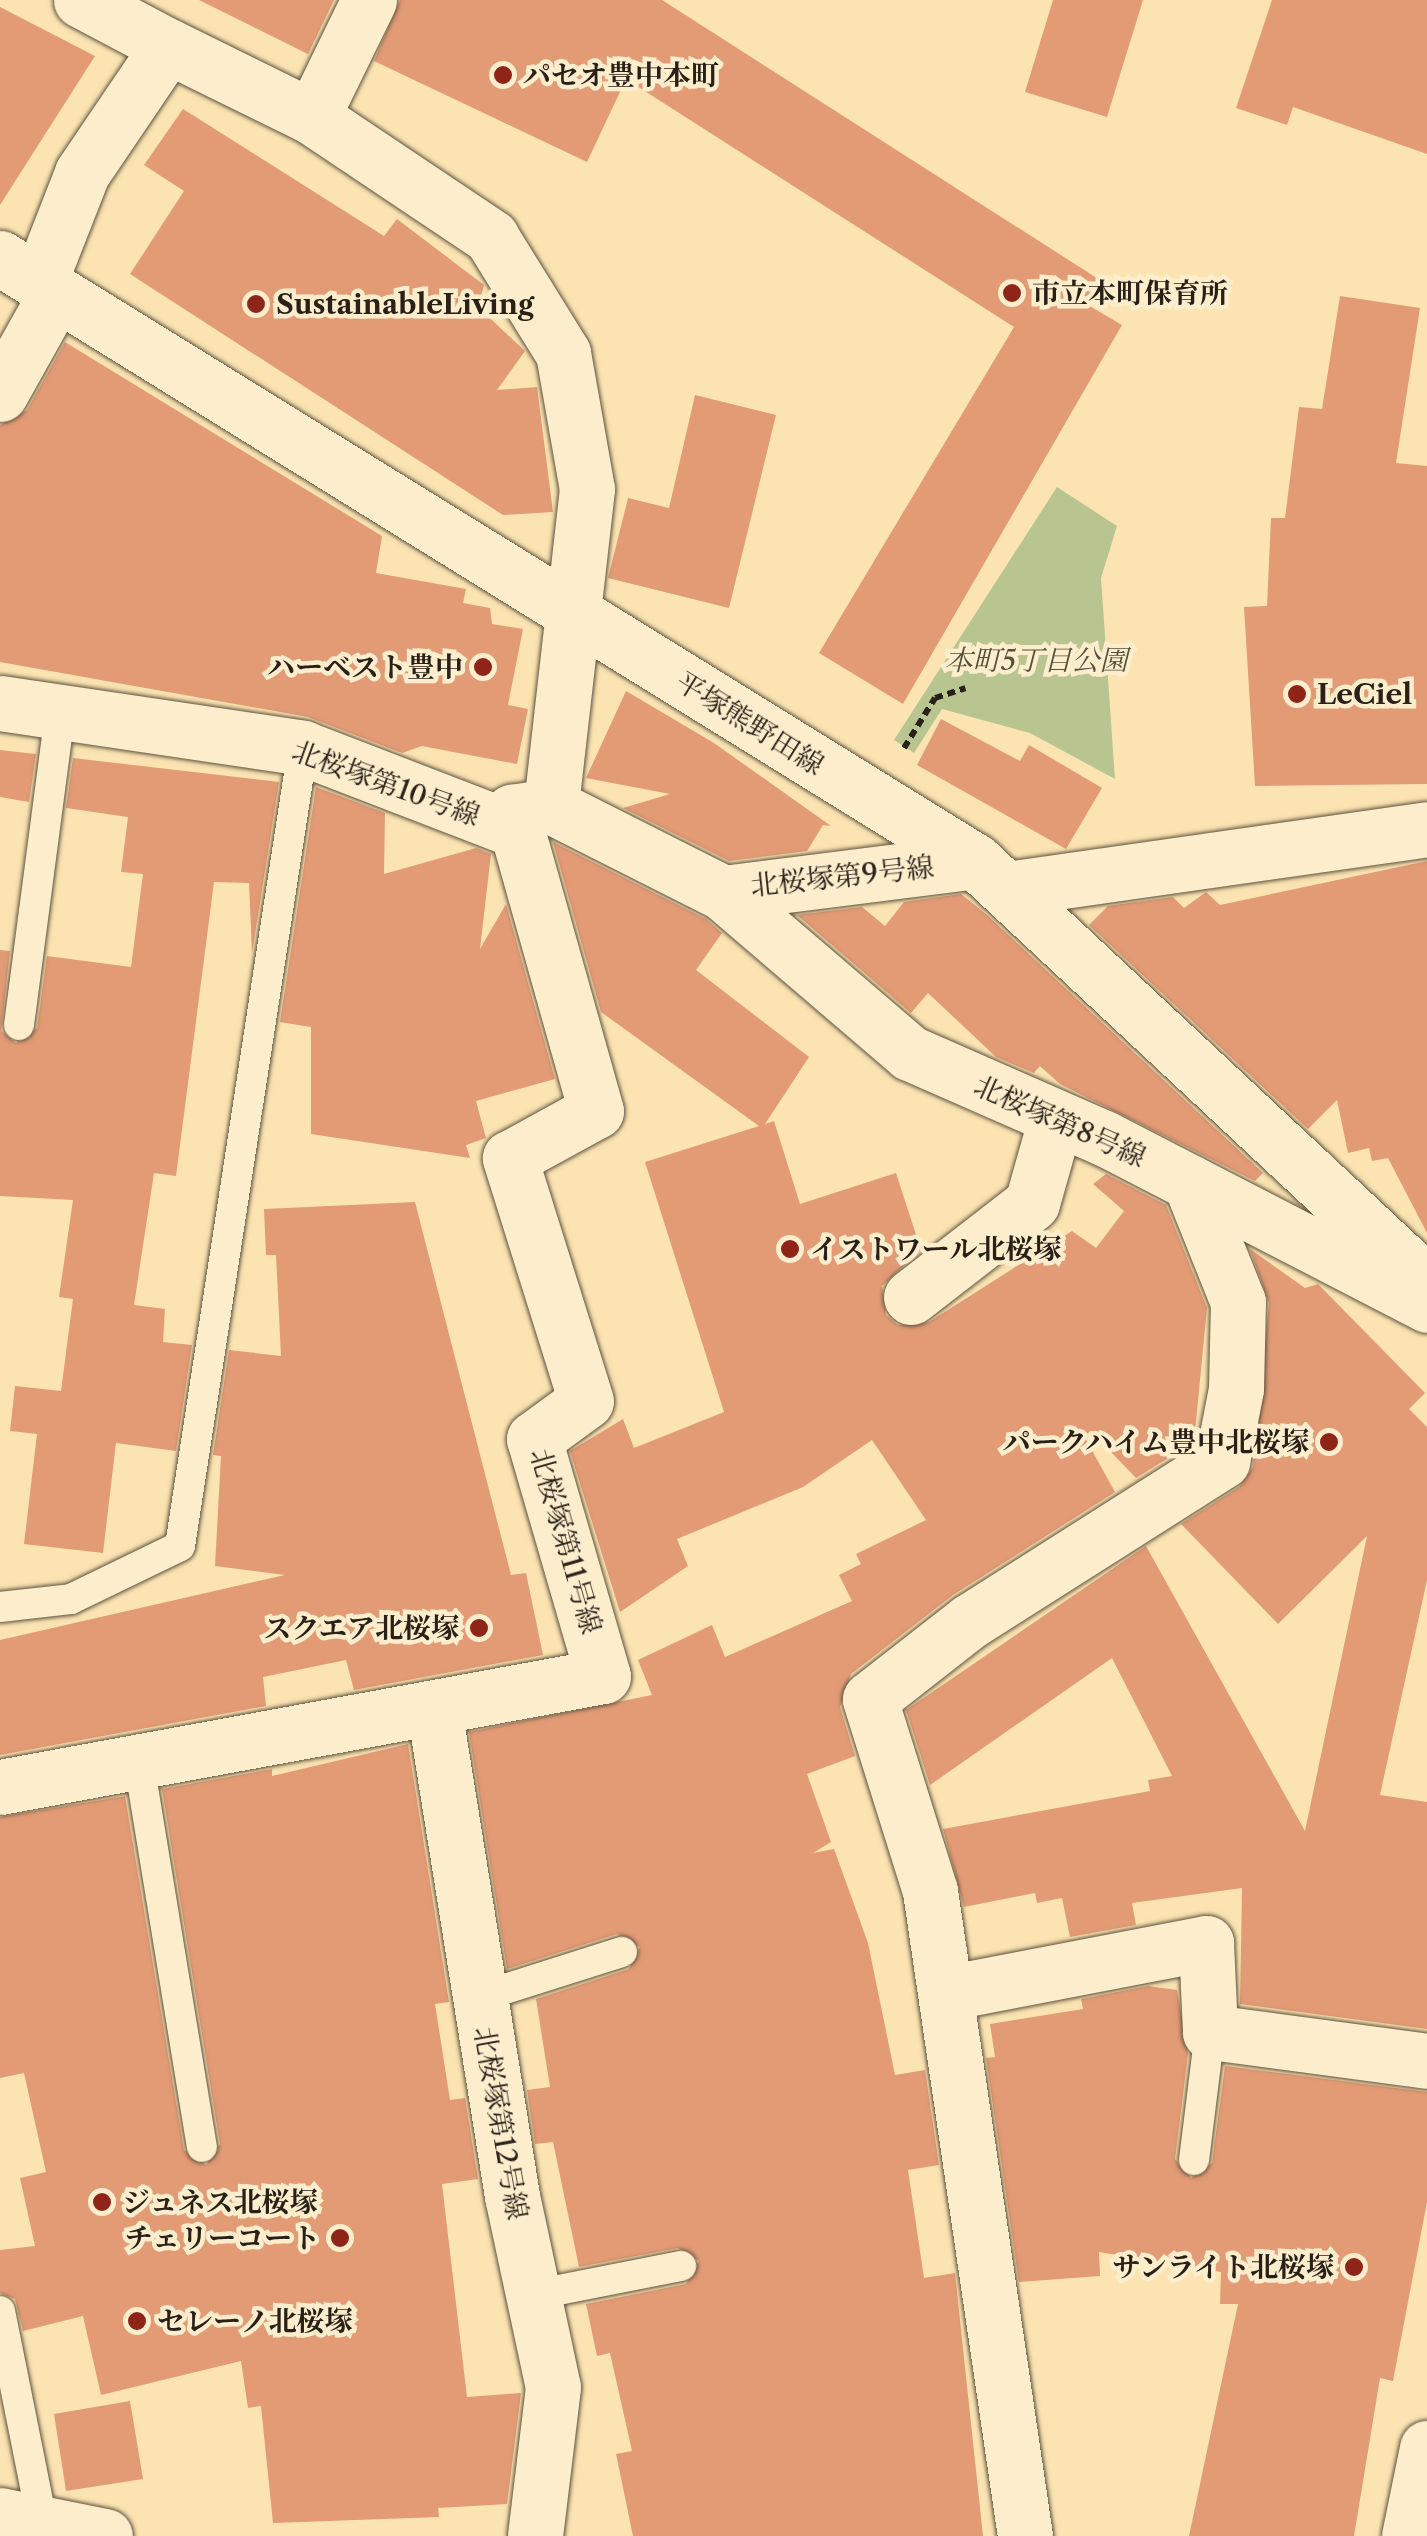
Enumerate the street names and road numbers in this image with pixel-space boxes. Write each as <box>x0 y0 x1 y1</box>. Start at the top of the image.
street label: 平塚熊野田線 <box>670 664 830 782</box>
street label: 北桜塚第10号線 <box>287 733 485 833</box>
street label: 北桜塚第9号線 <box>749 850 935 902</box>
street label: 北桜塚第8号線 <box>969 1068 1151 1174</box>
street label: 北桜塚第11号線 <box>523 1444 609 1638</box>
street label: 北桜塚第12号線 <box>467 2024 535 2222</box>

